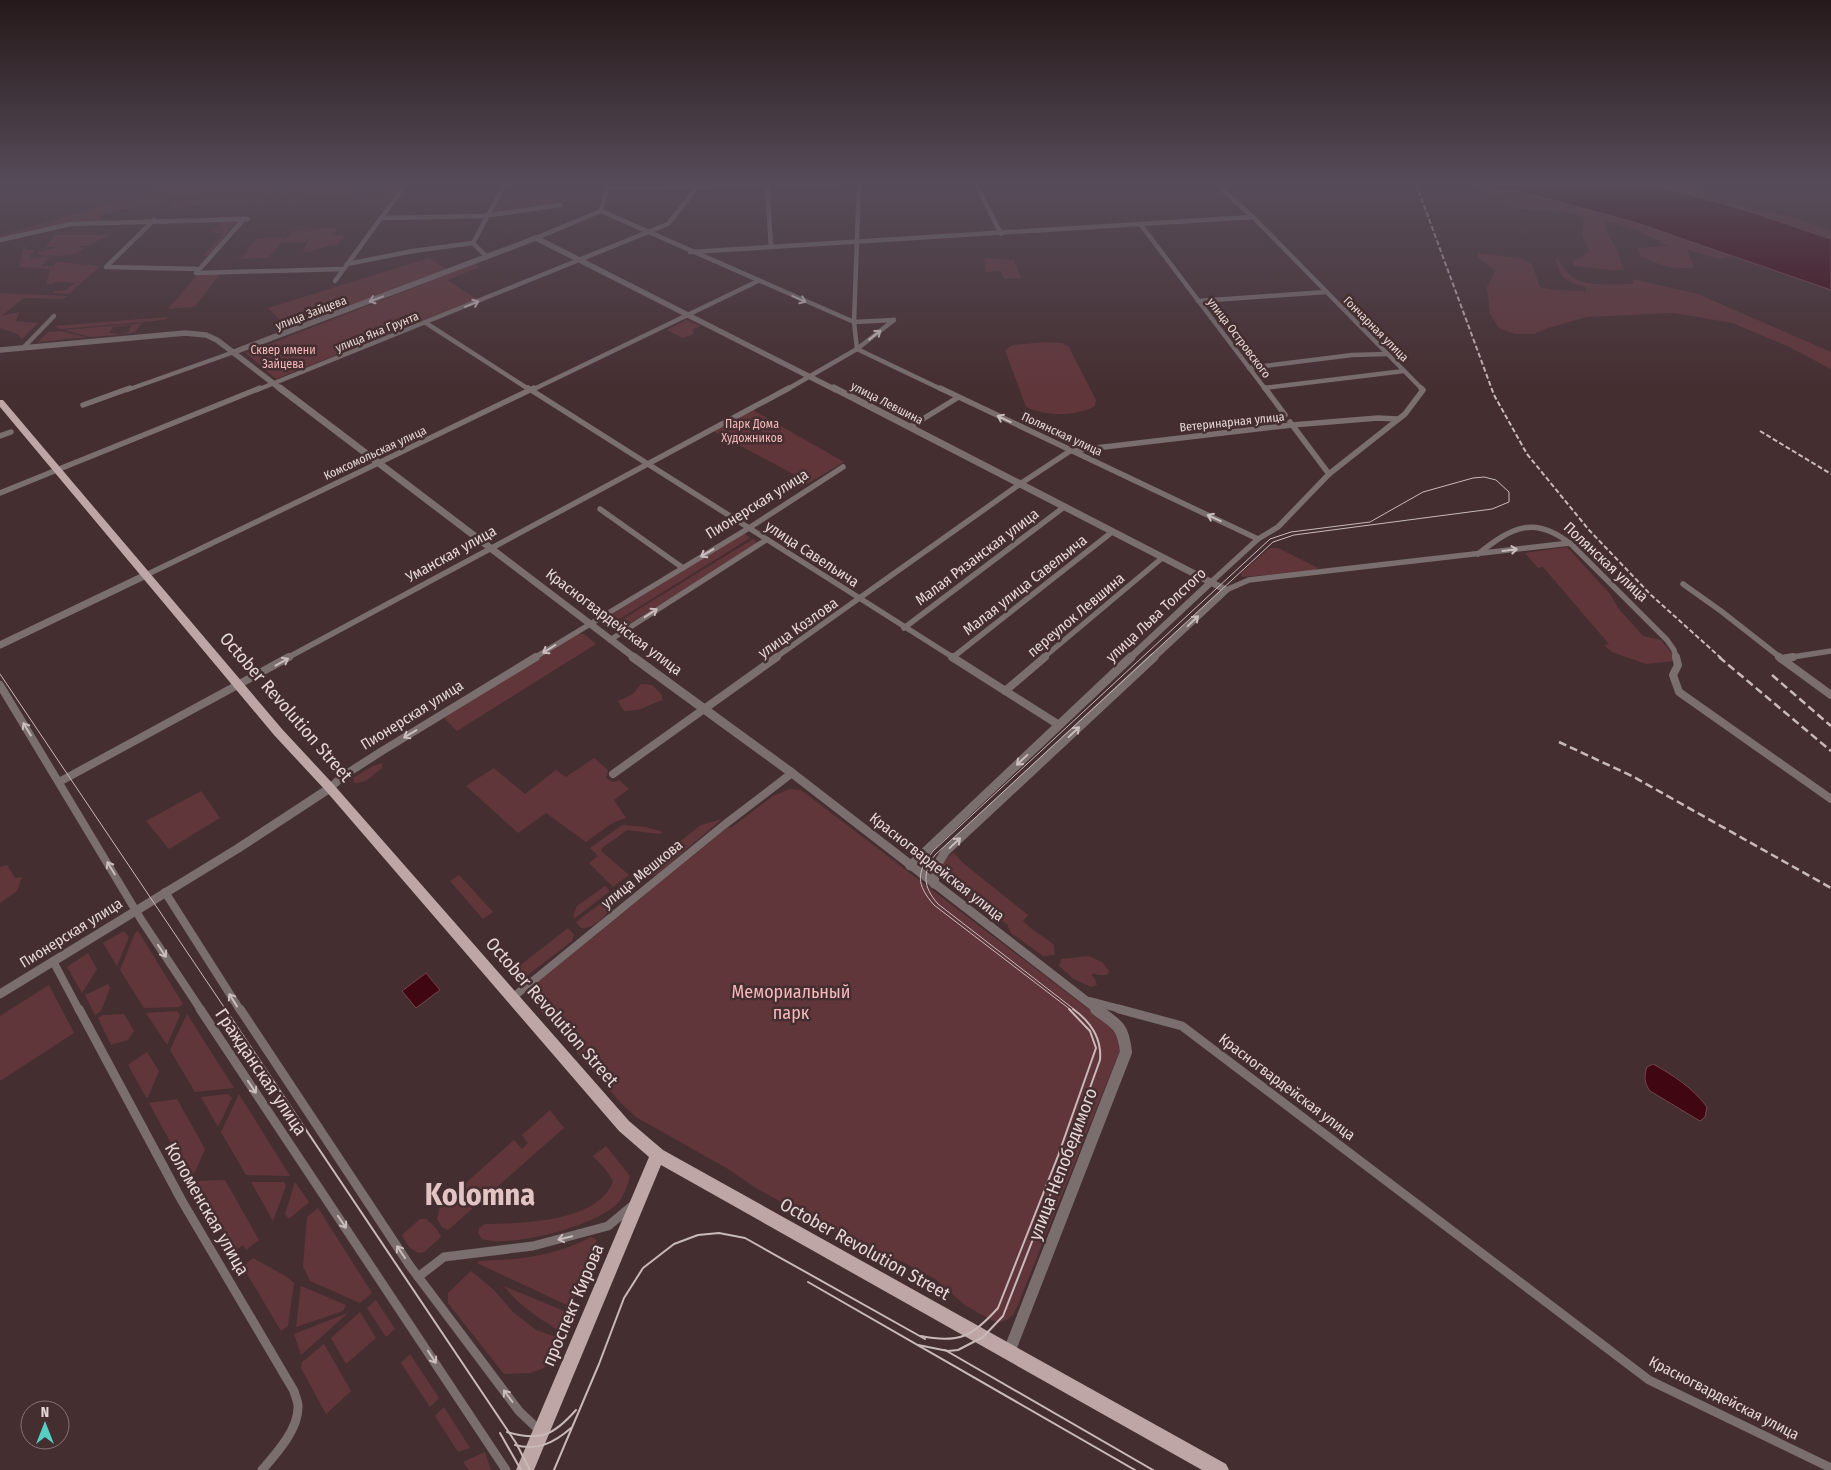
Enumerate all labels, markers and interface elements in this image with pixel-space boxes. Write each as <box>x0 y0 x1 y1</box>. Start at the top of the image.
street label: улица Зайцева <box>274 293 349 333</box>
one-way arrow <box>791 294 806 304</box>
street label: Гончарная улица <box>1341 294 1412 365</box>
one-way arrow <box>369 295 385 304</box>
street label: улица Островского <box>1204 295 1274 381</box>
one-way arrow <box>464 299 479 309</box>
street label: улица Яна Грунта <box>333 309 421 355</box>
one-way arrow <box>869 329 882 340</box>
park label: Сквер имени Зайцева <box>250 343 316 371</box>
street label: улица Левшина <box>849 379 926 427</box>
street label: Полянская улица <box>1020 409 1105 459</box>
street label: Ветеринарная улица <box>1179 410 1285 434</box>
one-way arrow <box>996 414 1011 424</box>
park label: Парк Дома Художников <box>721 417 783 445</box>
street label: Комсомольская улица <box>321 423 429 483</box>
street label: Пионерская улица <box>702 465 812 543</box>
street label: Малая Рязанская улица <box>912 505 1042 609</box>
one-way arrow <box>1207 513 1222 522</box>
street label: улица Савельича <box>762 517 862 591</box>
street label: Полянская улица <box>1560 518 1652 606</box>
street label: Уманская улица <box>402 522 499 587</box>
street label: Малая улица Савельича <box>959 531 1091 639</box>
one-way arrow <box>1501 545 1517 555</box>
one-way arrow <box>701 549 715 559</box>
street label: улица Льва Толстого <box>1102 564 1210 666</box>
street label: Красногвардейская улица <box>542 565 686 679</box>
street label: переулок Левшина <box>1024 569 1128 661</box>
street label: улица Козлова <box>755 594 841 662</box>
one-way arrow <box>644 608 658 618</box>
one-way arrow <box>1186 615 1199 627</box>
street label: October Revolution Street <box>215 628 357 786</box>
one-way arrow <box>542 644 556 654</box>
one-way arrow <box>274 657 289 666</box>
street label: Пионерская улица <box>357 676 467 754</box>
one-way arrow <box>21 723 31 737</box>
one-way arrow <box>1067 726 1080 738</box>
one-way arrow <box>404 730 418 740</box>
one-way arrow <box>1016 754 1028 766</box>
street label: Красногвардейская улица <box>866 809 1008 925</box>
street label: улица Мешкова <box>598 836 686 912</box>
one-way arrow <box>948 837 961 849</box>
one-way arrow <box>105 862 115 876</box>
street label: Пионерская улица <box>16 894 126 972</box>
street label: October Revolution Street <box>481 933 623 1091</box>
one-way arrow <box>157 944 167 958</box>
park label: Мемориальный парк <box>732 981 850 1024</box>
one-way arrow <box>228 993 238 1007</box>
street label: Гражданская улица <box>210 1004 312 1140</box>
street label: Красногвардейская улица <box>1215 1030 1359 1144</box>
one-way arrow <box>247 1079 257 1093</box>
street label: улица Непобедимого <box>1024 1085 1102 1243</box>
street label: Коломенская улица <box>160 1139 254 1279</box>
district label: Kolomna <box>425 1177 535 1213</box>
street label: October Revolution Street <box>776 1193 954 1305</box>
one-way arrow <box>337 1215 347 1229</box>
one-way arrow <box>558 1233 574 1243</box>
street label: проспект Кирова <box>537 1240 609 1369</box>
one-way arrow <box>396 1245 406 1259</box>
one-way arrow <box>427 1350 437 1364</box>
street label: Красногвардейская улица <box>1646 1352 1802 1444</box>
one-way arrow <box>503 1389 513 1403</box>
north arrow <box>20 1400 70 1450</box>
text: N <box>41 1404 49 1421</box>

